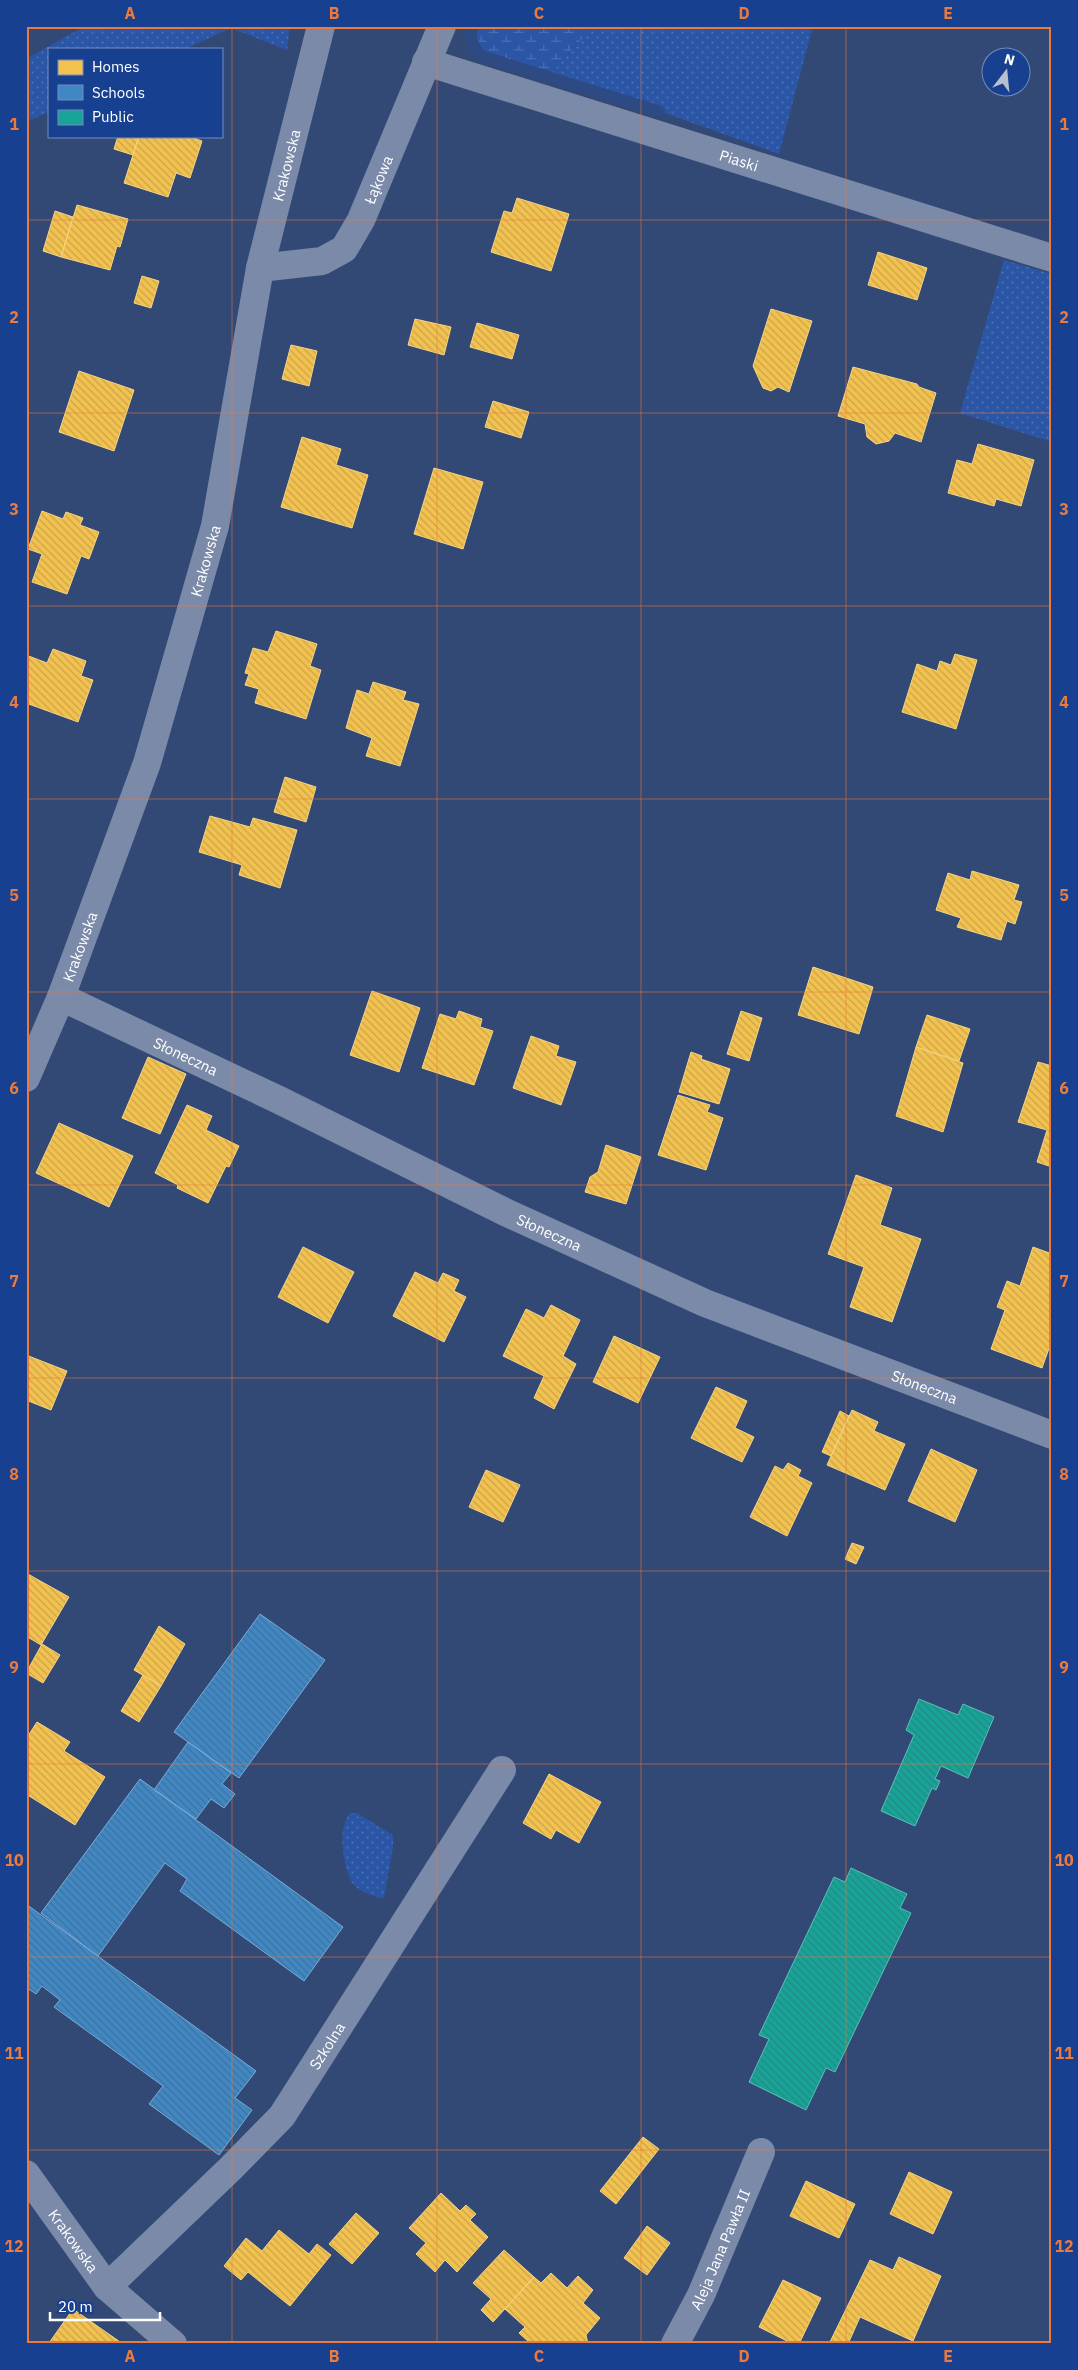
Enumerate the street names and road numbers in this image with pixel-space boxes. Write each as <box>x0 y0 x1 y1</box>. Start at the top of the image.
street label: Krakowska <box>268 127 304 203</box>
street label: Piaski <box>717 145 761 175</box>
street label: Łąkowa <box>359 152 397 208</box>
street label: Krakowska <box>186 523 224 599</box>
street label: Krakowska <box>58 909 101 984</box>
street label: Słoneczna <box>150 1033 221 1079</box>
street label: Słoneczna <box>514 1209 585 1255</box>
street label: Słoneczna <box>889 1365 960 1408</box>
street label: Szkolna <box>305 2019 349 2073</box>
street label: Aleja Jana Pawła II <box>686 2186 754 2313</box>
street label: Krakowska <box>45 2205 103 2276</box>

